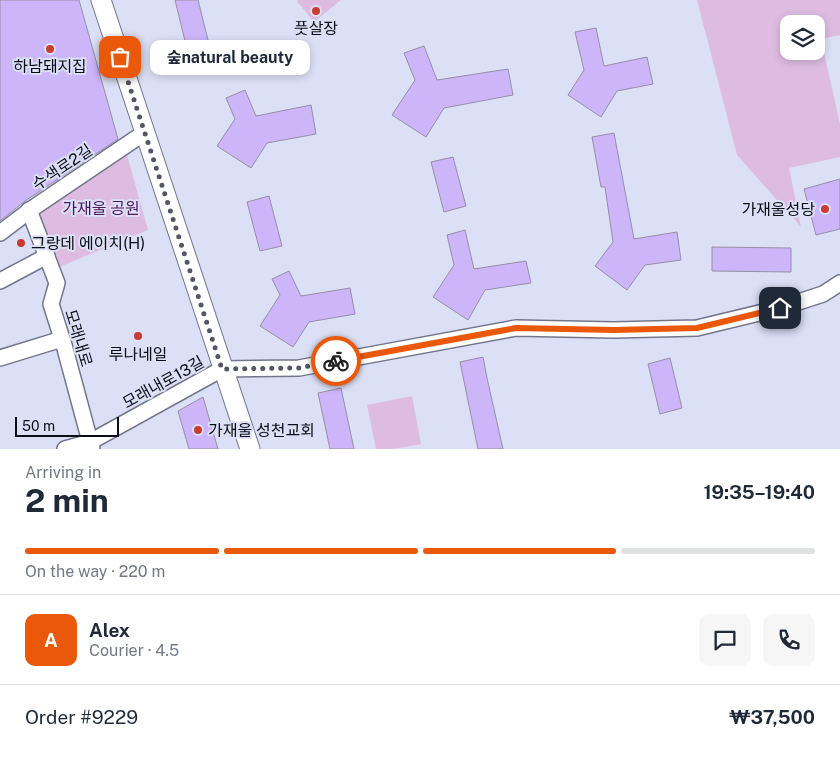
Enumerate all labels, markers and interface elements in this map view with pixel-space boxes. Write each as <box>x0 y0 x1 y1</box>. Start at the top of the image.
marker: 풋살장 <box>310 5 322 17</box>
map controls <box>780 15 825 60</box>
button: layers <box>780 15 825 60</box>
place label: 풋살장 <box>294 19 338 38</box>
pin <box>99 36 141 78</box>
callout: 숲natural beauty <box>150 40 310 74</box>
marker: 하남돼지집 <box>44 43 56 55</box>
icon: bag <box>106 43 134 71</box>
text: 숲natural beauty <box>167 48 293 67</box>
place label: 하남돼지집 <box>13 57 87 76</box>
street label: 수색로2길 <box>29 140 96 194</box>
park label: 가재울 공원 <box>62 199 140 218</box>
place label: 가재울성당 <box>741 200 815 219</box>
marker: 가재울성당 <box>819 203 831 215</box>
place label: 그랑데 에이치(H) <box>31 234 145 253</box>
marker: 그랑데 에이치(H) <box>15 237 27 249</box>
pin <box>759 287 801 329</box>
icon: home <box>766 294 794 322</box>
street label: 모래내로 <box>61 307 96 369</box>
marker: 루나네일 <box>132 330 144 342</box>
courier <box>311 336 361 386</box>
place label: 루나네일 <box>109 345 167 364</box>
icon: bike <box>322 347 350 375</box>
street label: 모래내로13길 <box>119 352 207 413</box>
scale bar <box>15 414 119 437</box>
text: 50 m <box>22 418 55 434</box>
place label: 가재울 성천교회 <box>208 421 315 440</box>
marker: 가재울 성천교회 <box>192 424 204 436</box>
text: Arriving in <box>25 463 101 482</box>
text: 19:35–19:40 <box>703 481 815 503</box>
text: 2 min <box>25 482 109 519</box>
text: On the way · 220 m <box>25 562 165 581</box>
button: chat <box>699 614 751 666</box>
button: phone <box>763 614 815 666</box>
text: Alex <box>89 619 130 641</box>
text: A <box>44 629 58 651</box>
text: Courier · 4.5 <box>89 641 179 660</box>
text: Order #9229 <box>25 706 138 728</box>
text: ₩37,500 <box>729 706 815 728</box>

